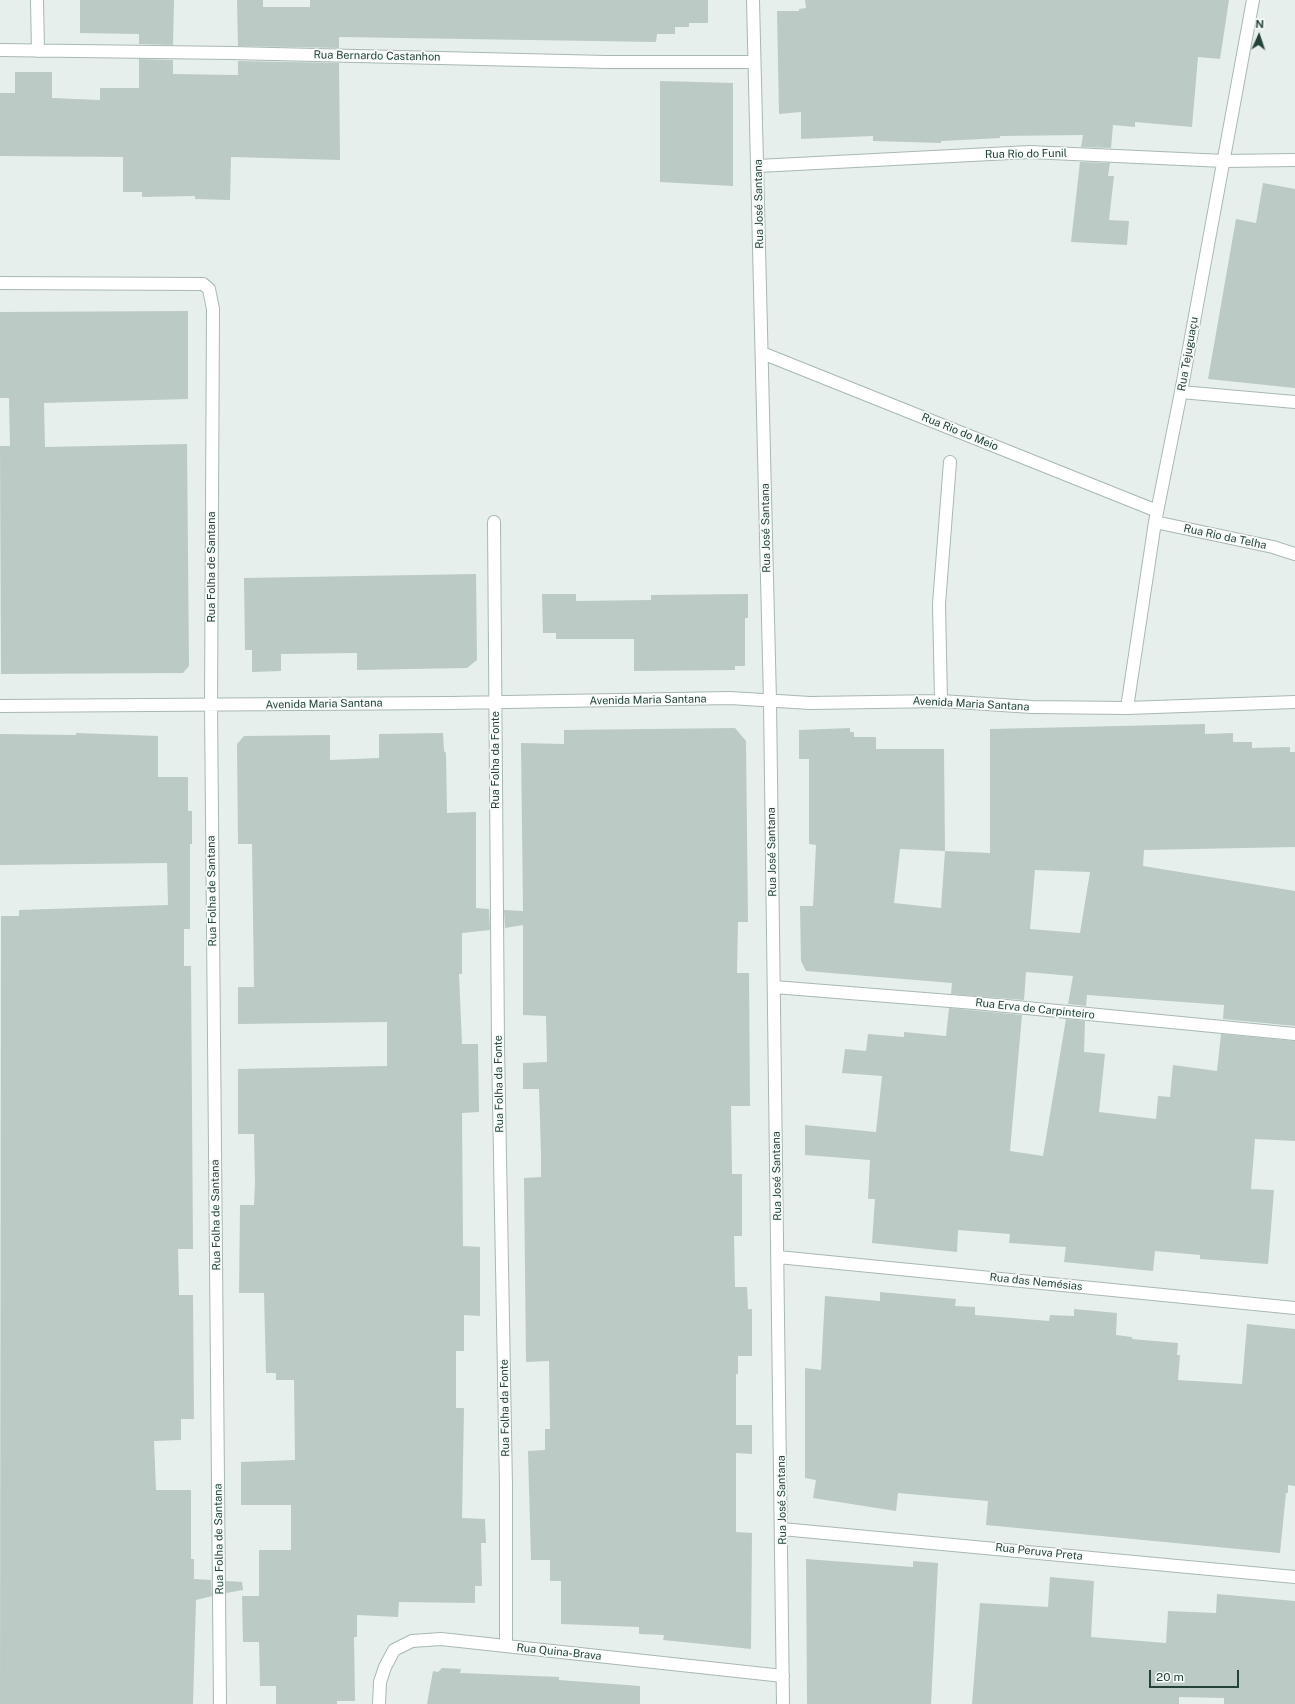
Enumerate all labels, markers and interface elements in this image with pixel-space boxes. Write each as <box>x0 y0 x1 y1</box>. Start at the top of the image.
north arrow <box>1239 16 1279 56</box>
text: N <box>1255 18 1264 30</box>
street label: Rua Bernardo Castanhon <box>313 48 441 64</box>
street label: Rua Rio do Funil <box>985 147 1067 161</box>
street label: Rua José Santana <box>752 159 766 249</box>
street label: Rua Tejuguaçu <box>1175 316 1201 392</box>
street label: Rua Rio do Meio <box>920 411 1000 453</box>
street label: Rua José Santana <box>759 483 773 573</box>
street label: Rua Folha de Santana <box>205 511 219 623</box>
street label: Rua Rio da Telha <box>1182 522 1268 552</box>
street label: Avenida Maria Santana <box>589 692 707 708</box>
street label: Avenida Maria Santana <box>912 694 1030 714</box>
street label: Avenida Maria Santana <box>265 696 383 712</box>
street label: Rua Folha da Fonte <box>489 711 503 809</box>
street label: Rua José Santana <box>765 807 779 897</box>
street label: Rua Folha de Santana <box>204 835 220 947</box>
street label: Rua Erva de Carpinteiro <box>975 996 1095 1022</box>
street label: Rua Folha da Fonte <box>492 1035 506 1133</box>
street label: Rua José Santana <box>770 1131 784 1221</box>
street label: Rua Folha de Santana <box>208 1159 224 1271</box>
street label: Rua das Nemésias <box>989 1271 1083 1293</box>
street label: Rua Folha da Fonte <box>498 1359 512 1457</box>
street label: Rua José Santana <box>775 1455 789 1545</box>
street label: Rua Folha de Santana <box>211 1483 227 1595</box>
street label: Rua Peruva Preta <box>995 1541 1083 1563</box>
street label: Rua Quina-Brava <box>516 1641 602 1663</box>
scale bar <box>1151 1662 1241 1688</box>
text: 20 m <box>1156 1670 1184 1684</box>

